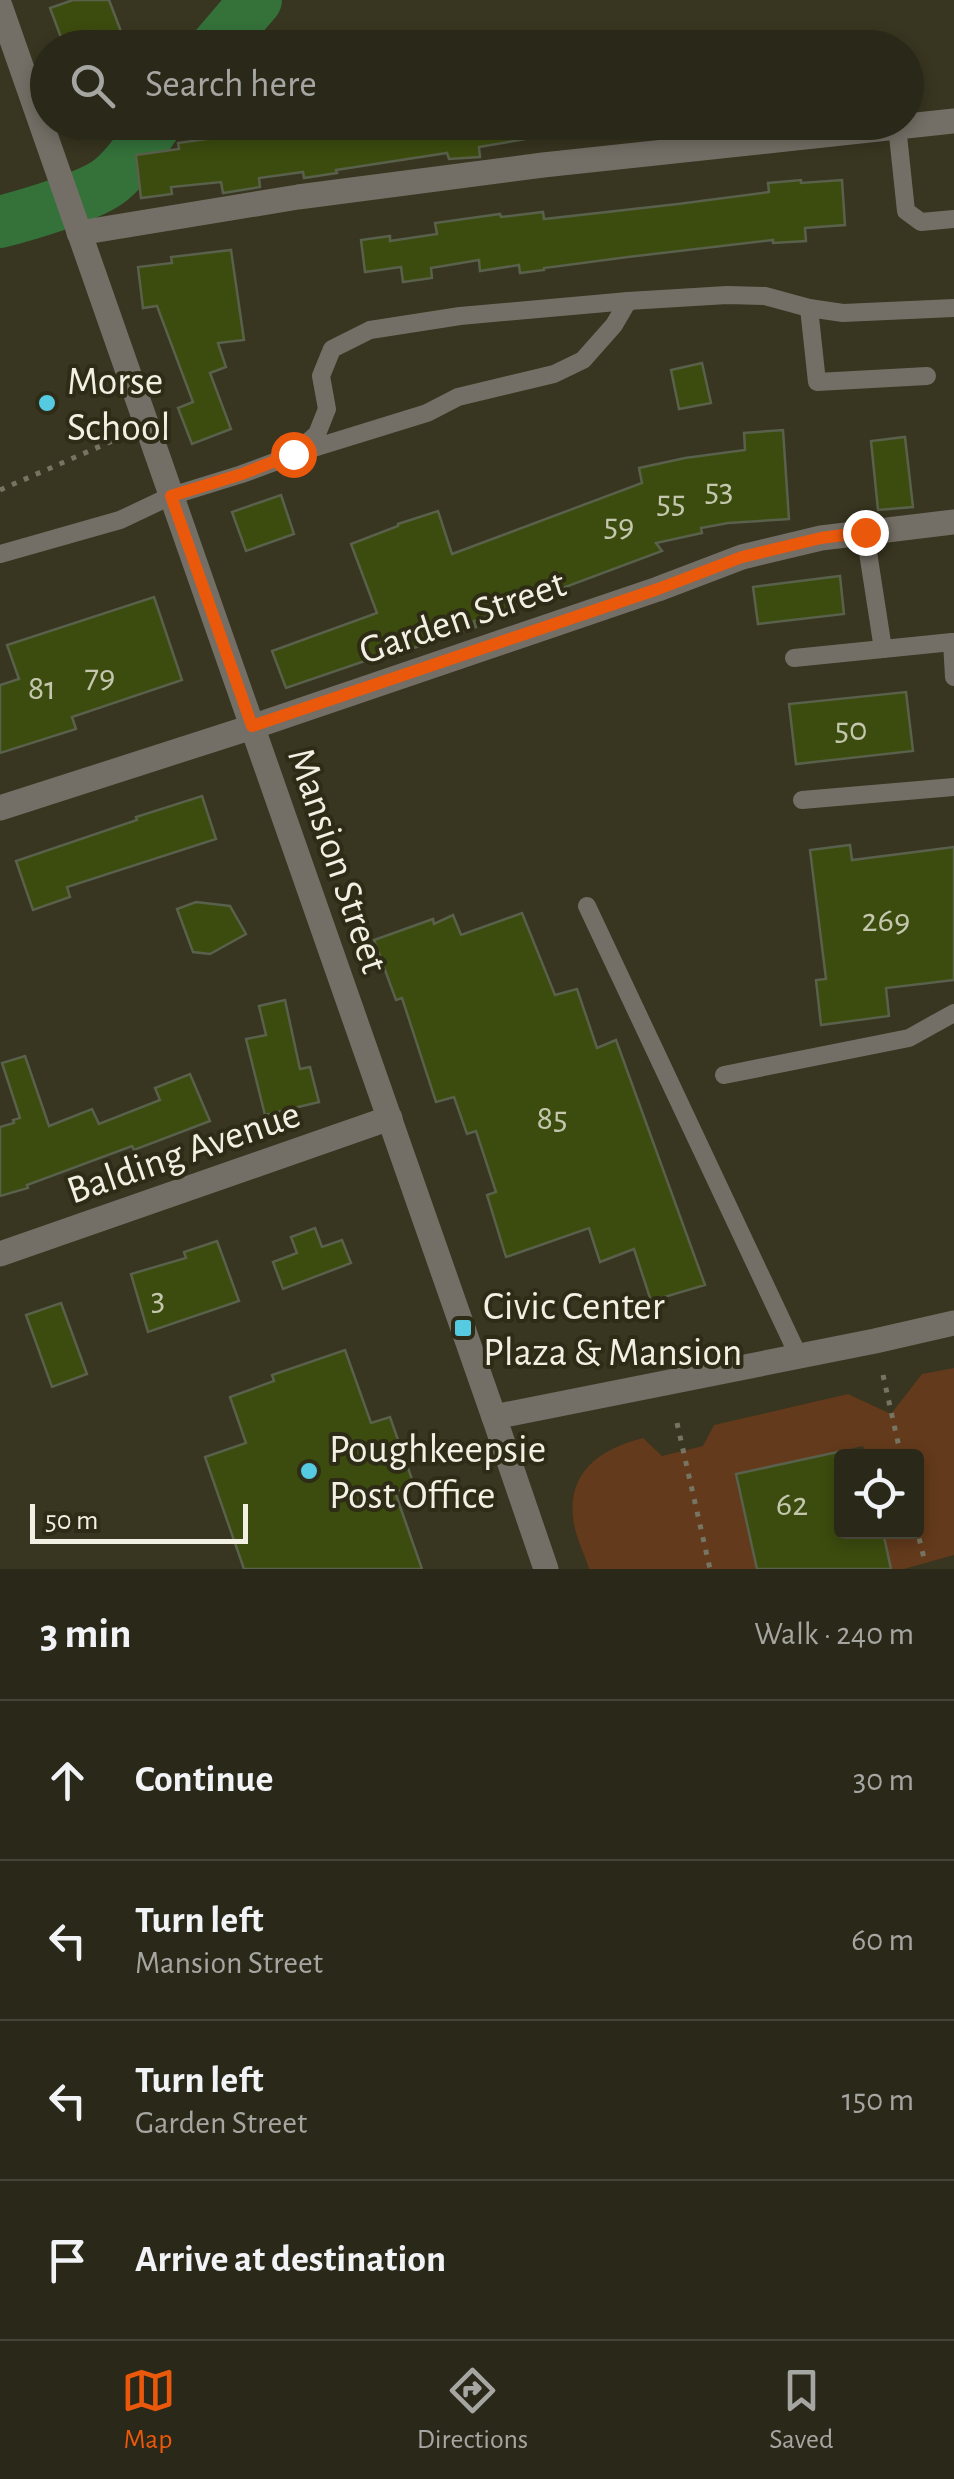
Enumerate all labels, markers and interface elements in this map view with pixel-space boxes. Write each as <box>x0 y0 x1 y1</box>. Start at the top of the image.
search box <box>30 30 924 140</box>
icon: search <box>65 58 120 113</box>
text: Search here <box>145 66 317 104</box>
place label: Morse School <box>67 362 170 448</box>
marker: Morse School <box>36 392 58 414</box>
route start <box>271 432 317 478</box>
house number: 53 <box>704 473 734 508</box>
house number: 55 <box>656 485 686 520</box>
house number: 59 <box>603 508 635 543</box>
route end <box>843 510 889 556</box>
street label: Garden Street <box>354 564 571 672</box>
house number: 79 <box>84 659 116 694</box>
house number: 81 <box>28 671 56 706</box>
house number: 50 <box>834 712 868 747</box>
street label: Mansion Street <box>280 743 394 978</box>
house number: 269 <box>862 903 910 938</box>
street label: Balding Avenue <box>62 1094 305 1211</box>
house number: 85 <box>536 1101 568 1136</box>
house number: 3 <box>151 1282 165 1317</box>
place label: Civic Center Plaza & Mansion <box>483 1287 742 1373</box>
marker: Civic Center Plaza & Mansion <box>452 1317 474 1339</box>
place label: Poughkeepsie Post Office <box>329 1430 546 1516</box>
map controls <box>834 1449 924 1539</box>
button: locate <box>834 1449 924 1539</box>
marker: Poughkeepsie Post Office <box>298 1460 320 1482</box>
house number: 62 <box>776 1487 808 1522</box>
scale bar <box>30 1499 248 1544</box>
text: 50 m <box>45 1507 99 1535</box>
text: 3 min <box>40 1613 132 1655</box>
text: Walk · 240 m <box>754 1618 914 1650</box>
icon: ahead <box>40 1753 95 1808</box>
text: Continue <box>135 1761 273 1799</box>
text: 30 m <box>853 1764 914 1796</box>
text: Turn left <box>135 1902 263 1940</box>
icon: left <box>40 1913 95 1968</box>
text: 60 m <box>851 1924 914 1956</box>
text: Mansion Street <box>135 1947 323 1979</box>
text: Turn left <box>135 2062 263 2100</box>
icon: left <box>40 2073 95 2128</box>
text: 150 m <box>842 2084 914 2116</box>
text: Garden Street <box>135 2107 307 2139</box>
icon: arrive <box>40 2233 95 2288</box>
text: Arrive at destination <box>135 2241 446 2279</box>
tab: Map <box>121 2363 176 2457</box>
tab: Directions <box>417 2363 528 2457</box>
tab: Saved <box>769 2363 833 2457</box>

